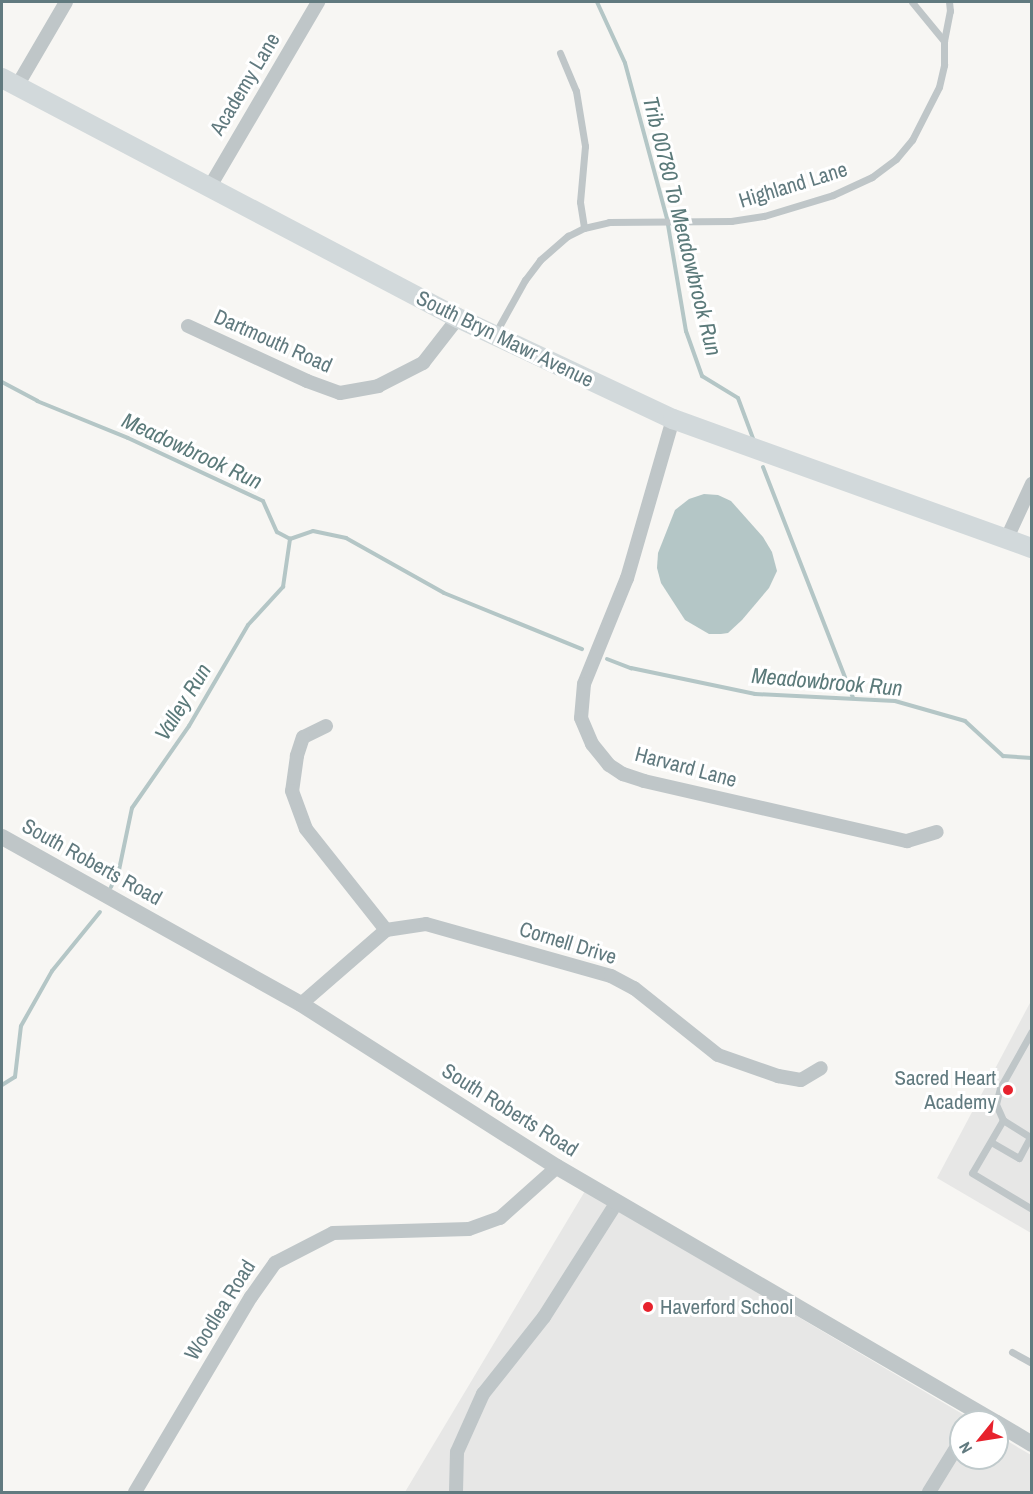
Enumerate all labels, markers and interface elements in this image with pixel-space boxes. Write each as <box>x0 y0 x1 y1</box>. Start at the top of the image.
street label: Academy Lane <box>205 28 285 140</box>
water label: Trib 00780 To Meadowbrook Run <box>637 94 727 358</box>
street label: Highland Lane <box>736 157 850 213</box>
street label: South Bryn Mawr Avenue <box>412 285 598 393</box>
street label: Dartmouth Road <box>210 304 336 378</box>
water label: Meadowbrook Run <box>118 407 266 495</box>
water label: Valley Run <box>149 659 217 745</box>
water label: Meadowbrook Run <box>750 662 904 702</box>
street label: Harvard Lane <box>632 741 740 793</box>
street label: South Roberts Road <box>18 813 166 911</box>
street label: Cornell Drive <box>516 916 620 970</box>
street label: South Roberts Road <box>437 1058 583 1162</box>
place label: Sacred Heart Academy <box>895 1065 996 1115</box>
marker: Sacred Heart Academy <box>1001 1083 1015 1097</box>
street label: Woodlea Road <box>179 1255 261 1365</box>
place label: Haverford School <box>660 1294 793 1320</box>
marker: Haverford School <box>641 1300 655 1314</box>
north arrow <box>949 1410 1009 1470</box>
text: N <box>953 1438 977 1458</box>

